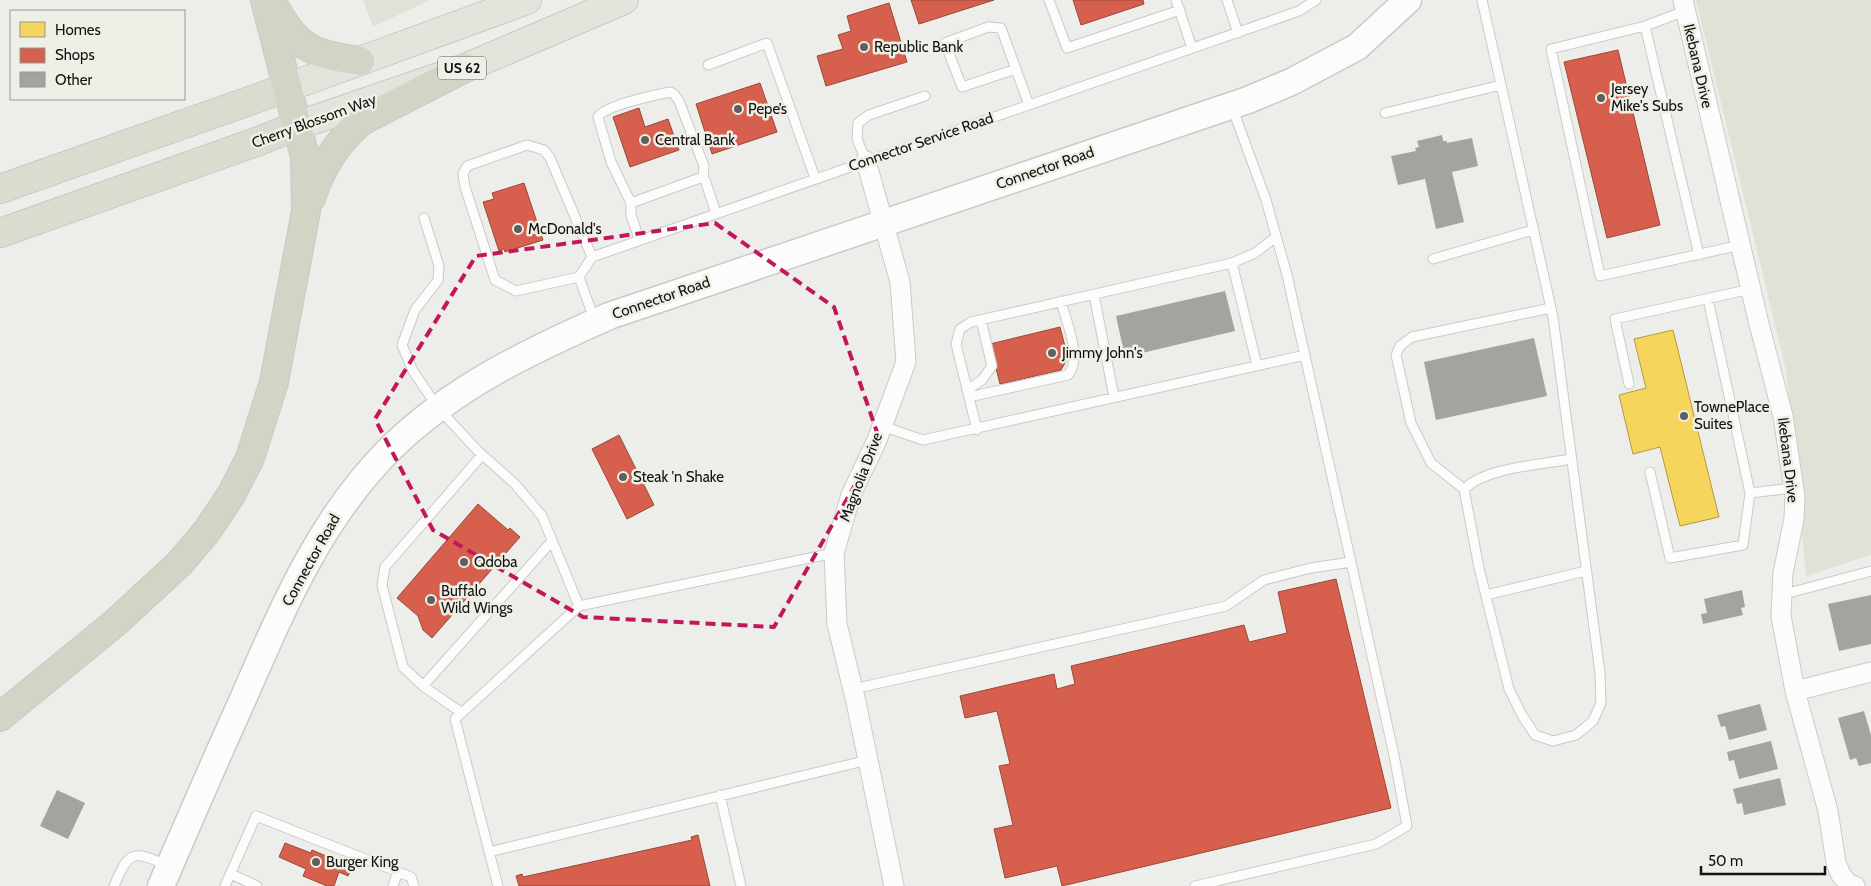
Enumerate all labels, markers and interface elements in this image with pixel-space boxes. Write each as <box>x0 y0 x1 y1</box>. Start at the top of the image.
legend <box>10 10 185 100</box>
text: Homes <box>55 21 101 39</box>
street label: Ikebana Drive <box>1680 22 1717 110</box>
place label: Republic Bank <box>874 38 963 56</box>
marker: Republic Bank <box>858 41 870 53</box>
text: Shops <box>55 46 95 64</box>
road number: US 62 <box>438 56 486 80</box>
text: Other <box>55 71 92 89</box>
place label: Jersey Mike's Subs <box>1610 80 1683 115</box>
street label: Cherry Blossom Way <box>249 90 379 152</box>
marker: Jersey Mike's Subs <box>1595 92 1607 104</box>
place label: Pepe’s <box>748 100 787 118</box>
marker: Pepe’s <box>732 103 744 115</box>
street label: Connector Service Road <box>846 109 996 175</box>
place label: Central Bank <box>655 131 735 149</box>
marker: Central Bank <box>639 134 651 146</box>
street label: Connector Road <box>994 143 1096 193</box>
place label: McDonald's <box>528 220 602 238</box>
marker: McDonald's <box>512 223 524 235</box>
street label: Connector Road <box>610 273 712 323</box>
place label: Jimmy John's <box>1061 344 1143 362</box>
marker: Jimmy John's <box>1046 347 1058 359</box>
place label: TownePlace Suites <box>1694 398 1770 433</box>
marker: TownePlace Suites <box>1678 410 1690 422</box>
street label: Ikebana Drive <box>1774 416 1802 504</box>
street label: Magnolia Drive <box>836 429 886 524</box>
place label: Steak 'n Shake <box>633 468 724 486</box>
marker: Steak 'n Shake <box>617 471 629 483</box>
street label: Connector Road <box>278 511 344 609</box>
place label: Qdoba <box>474 553 518 571</box>
marker: Qdoba <box>458 556 470 568</box>
place label: Buffalo Wild Wings <box>441 582 513 617</box>
marker: Buffalo Wild Wings <box>425 594 437 606</box>
scale bar <box>1701 844 1825 876</box>
text: 50 m <box>1708 852 1743 870</box>
place label: Burger King <box>326 853 399 871</box>
marker: Burger King <box>310 856 322 868</box>

